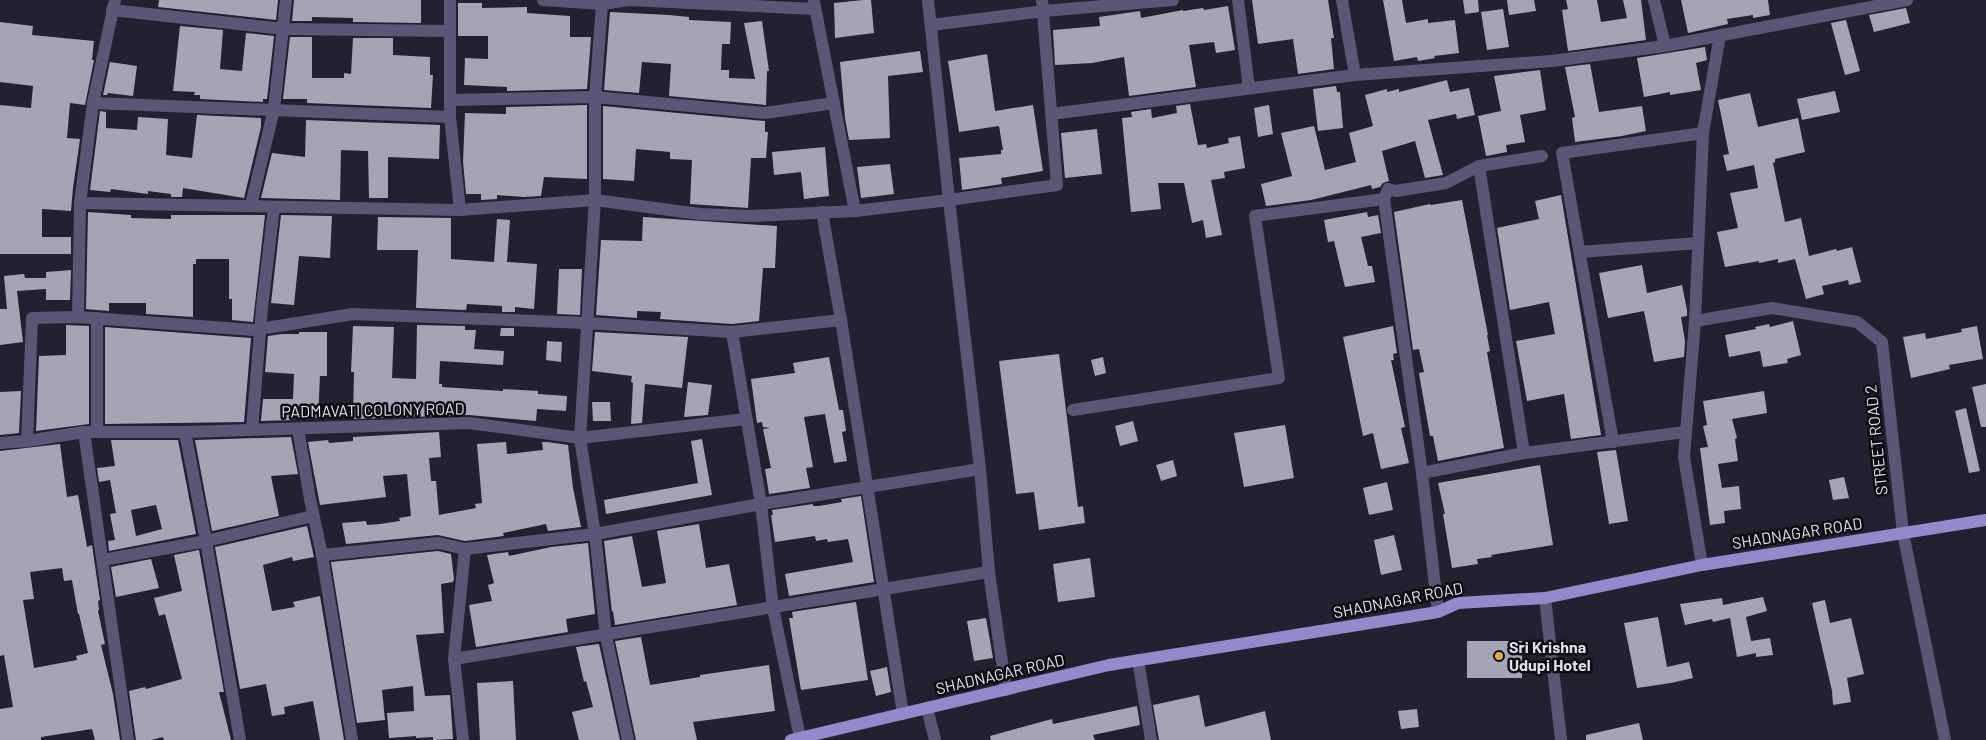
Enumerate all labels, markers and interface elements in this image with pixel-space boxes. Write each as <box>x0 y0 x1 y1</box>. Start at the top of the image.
street label: STREET ROAD 2 <box>1860 384 1891 496</box>
street label: PADMAVATI COLONY ROAD <box>281 398 465 421</box>
street label: SHADNAGAR ROAD <box>1730 513 1863 552</box>
street label: SHADNAGAR ROAD <box>1331 578 1464 621</box>
place label: Sri Krishna Udupi Hotel <box>1509 637 1591 674</box>
street label: SHADNAGAR ROAD <box>934 649 1066 698</box>
marker: Sri Krishna Udupi Hotel <box>1493 650 1505 662</box>

